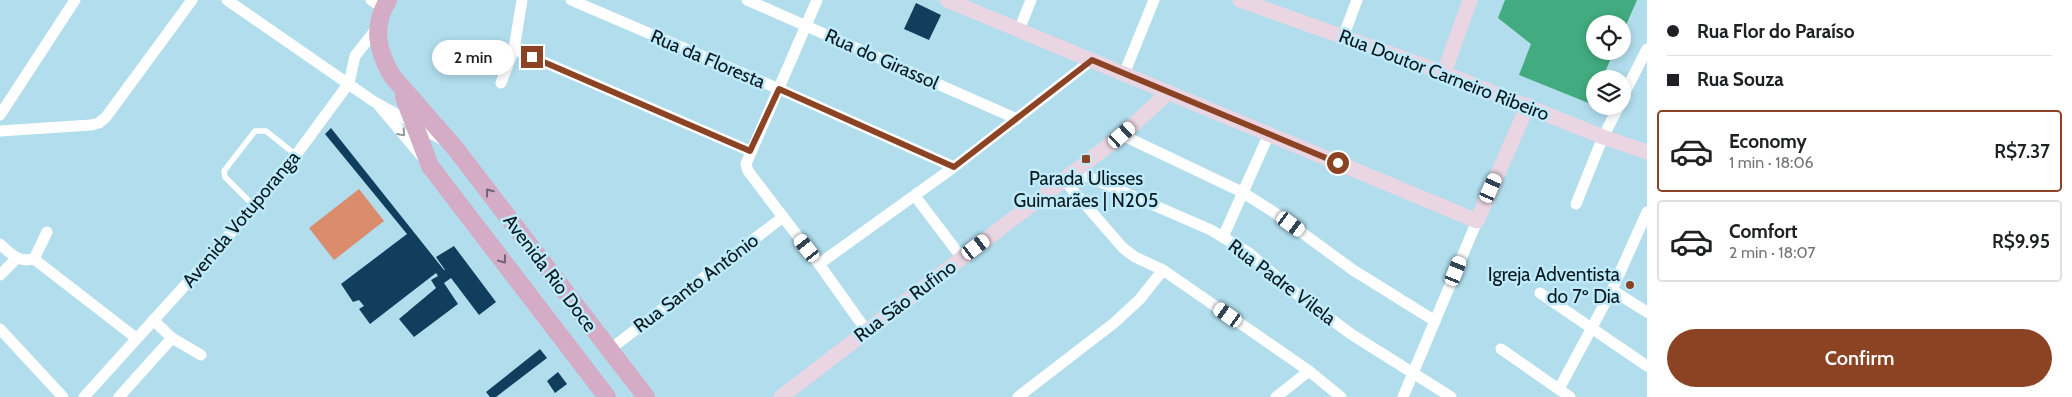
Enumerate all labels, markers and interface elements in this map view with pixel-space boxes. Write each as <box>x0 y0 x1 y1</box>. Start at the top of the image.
map controls <box>1586 15 1631 115</box>
button: locate <box>1586 15 1631 60</box>
text: Rua Flor do Paraíso <box>1697 20 1855 43</box>
street label: Rua do Girassol <box>822 24 943 95</box>
street label: Rua Doutor Carneiro Ribeiro <box>1336 24 1552 126</box>
street label: Rua da Floresta <box>647 25 769 93</box>
callout: 2 min <box>432 40 514 74</box>
route end <box>521 46 543 68</box>
text: 2 min <box>454 48 492 67</box>
text: Rua Souza <box>1697 68 1784 91</box>
button: layers <box>1586 70 1631 115</box>
car <box>1105 119 1138 151</box>
one-way arrow <box>396 128 405 137</box>
icon: car <box>1669 129 1714 174</box>
text: Economy <box>1729 130 1807 153</box>
text: R$7.37 <box>1994 140 2050 163</box>
street label: Avenida Votuporanga <box>177 146 305 292</box>
route start <box>1327 152 1349 174</box>
marker: Parada Ulisses Guimarães | N205 <box>1080 153 1092 165</box>
text: 1 min · 18:06 <box>1729 153 1814 172</box>
place label: Parada Ulisses Guimarães | N205 <box>1014 167 1158 212</box>
car <box>1478 171 1503 205</box>
one-way arrow <box>486 189 494 198</box>
car <box>1274 209 1307 239</box>
street label: Avenida Rio Doce <box>498 210 602 336</box>
icon: car <box>1669 219 1714 264</box>
text: Comfort <box>1729 220 1798 243</box>
street label: Rua Santo Antônio <box>629 229 763 337</box>
text: R$9.95 <box>1992 230 2050 253</box>
car <box>791 232 822 264</box>
car <box>959 232 992 262</box>
street label: Rua Padre Vilela <box>1224 234 1340 330</box>
text: 2 min · 18:07 <box>1729 243 1816 262</box>
one-way arrow <box>497 254 505 263</box>
car <box>1443 254 1468 288</box>
street label: Rua São Rufino <box>849 255 961 347</box>
place label: Igreja Adventista do 7º Dia <box>1488 263 1620 308</box>
marker: Igreja Adventista do 7º Dia <box>1624 279 1636 291</box>
car <box>1211 300 1244 330</box>
button: Confirm <box>1667 329 2052 387</box>

